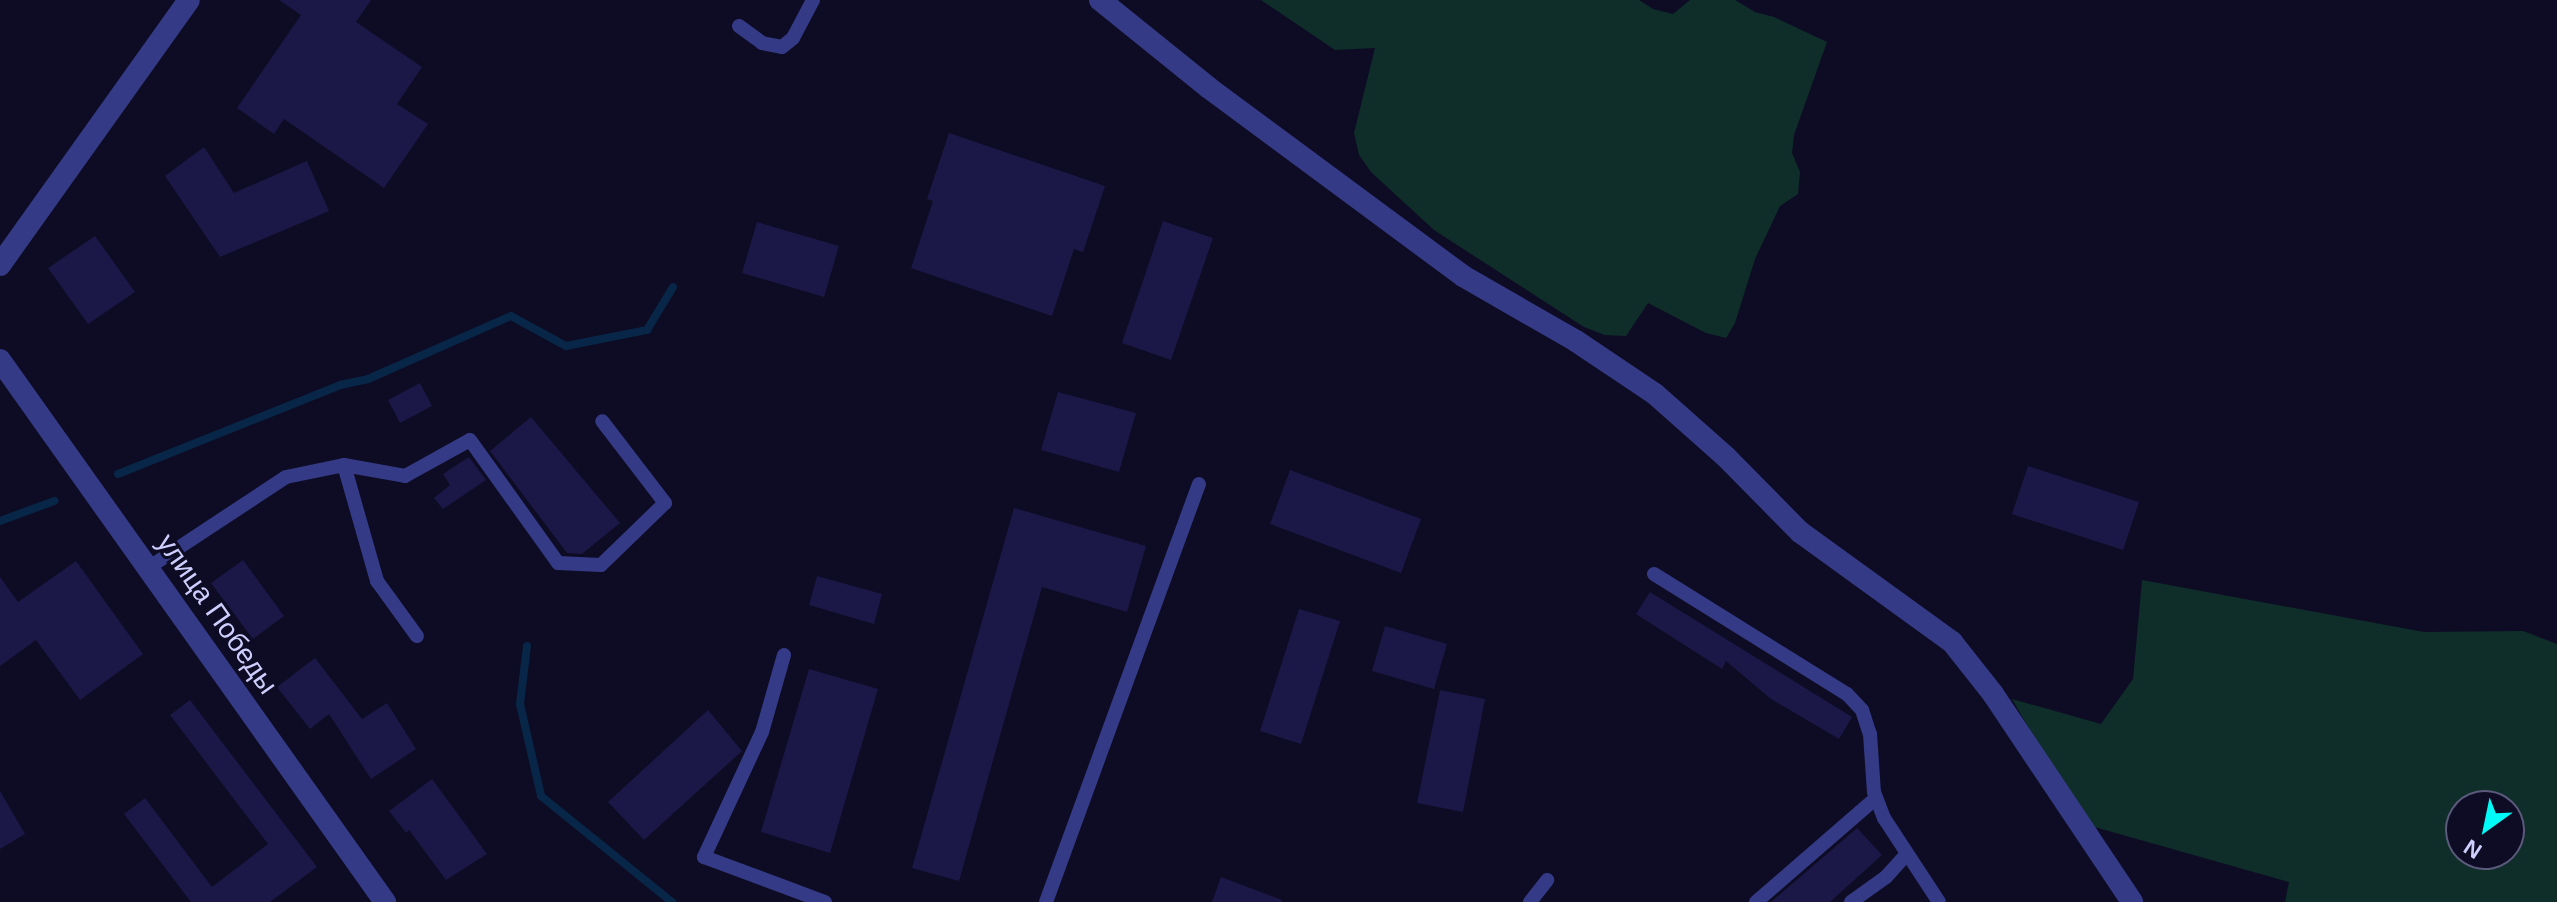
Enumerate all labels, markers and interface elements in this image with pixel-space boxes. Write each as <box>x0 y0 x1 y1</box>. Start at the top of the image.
street label: улица Победы <box>149 528 285 700</box>
north arrow <box>2445 790 2525 870</box>
text: N <box>2459 834 2486 864</box>

